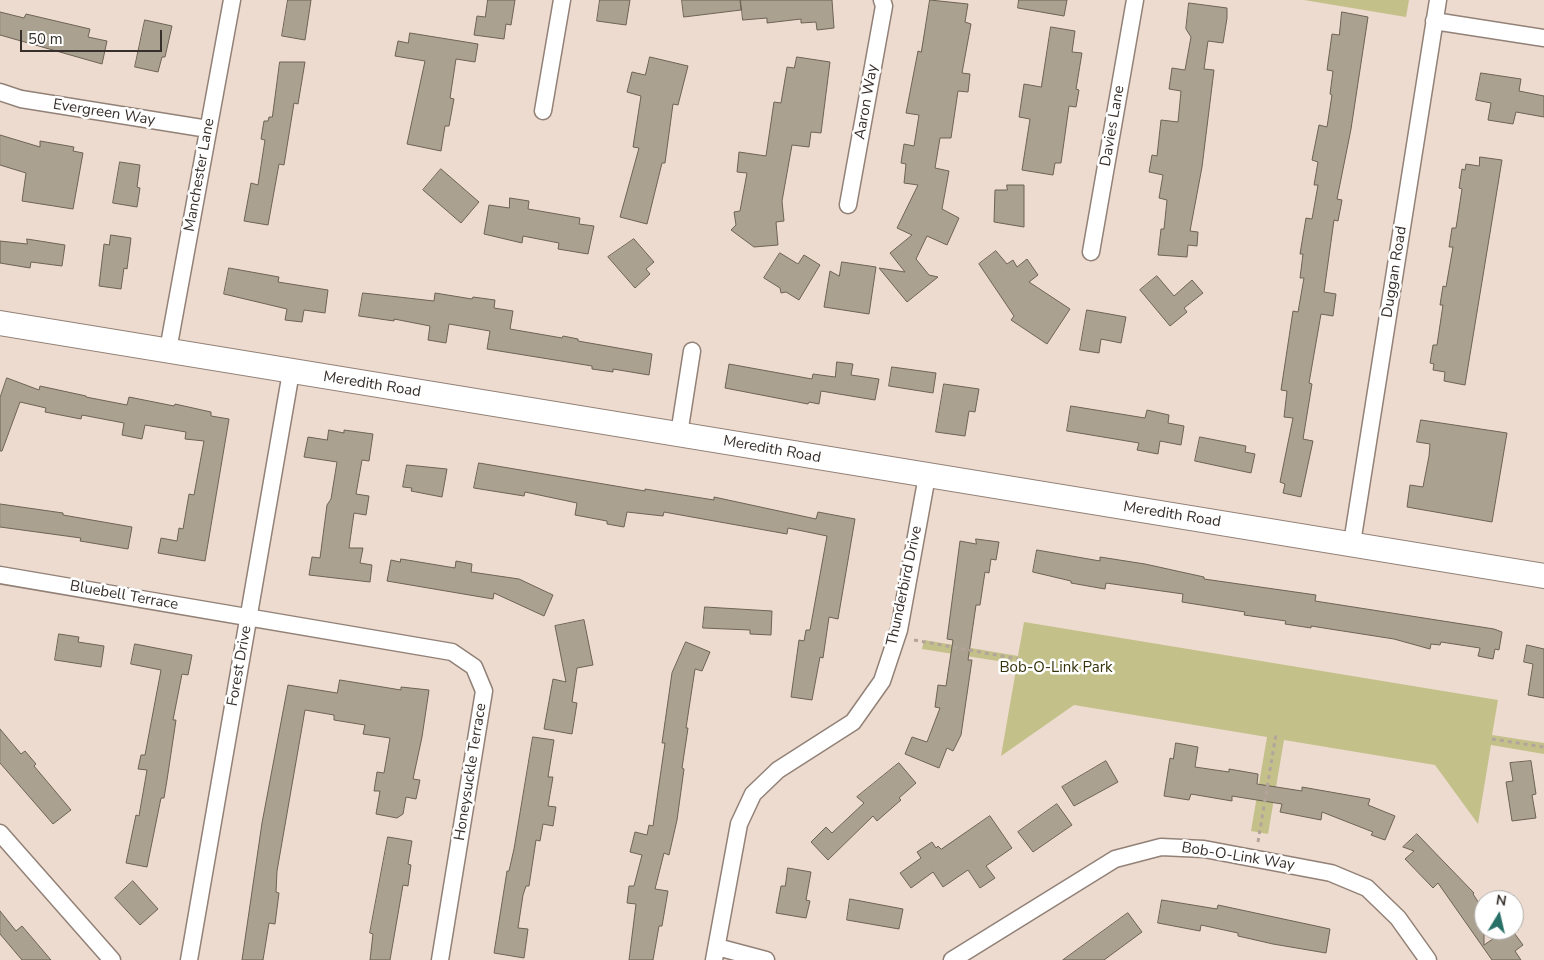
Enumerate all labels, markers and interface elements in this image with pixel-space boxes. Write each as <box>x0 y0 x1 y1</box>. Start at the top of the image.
scale bar <box>22 20 165 52</box>
text: 50 m <box>28 29 63 49</box>
street label: Aaron Way <box>852 63 882 141</box>
street label: Davies Lane <box>1097 84 1129 168</box>
street label: Evergreen Way <box>52 96 156 130</box>
street label: Manchester Lane <box>181 117 219 233</box>
street label: Duggan Road <box>1379 225 1411 319</box>
street label: Meredith Road <box>322 368 422 402</box>
street label: Meredith Road <box>722 433 822 467</box>
street label: Meredith Road <box>1122 498 1222 532</box>
street label: Thunderbird Drive <box>883 524 927 648</box>
street label: Bluebell Terrace <box>68 578 180 614</box>
street label: Forest Drive <box>224 624 256 708</box>
park label: Bob-O-Link Park <box>999 659 1113 677</box>
street label: Honeysuckle Terrace <box>451 702 491 842</box>
street label: Bob-O-Link Way <box>1180 839 1296 875</box>
north arrow <box>1474 890 1524 940</box>
text: N <box>1495 890 1508 911</box>

